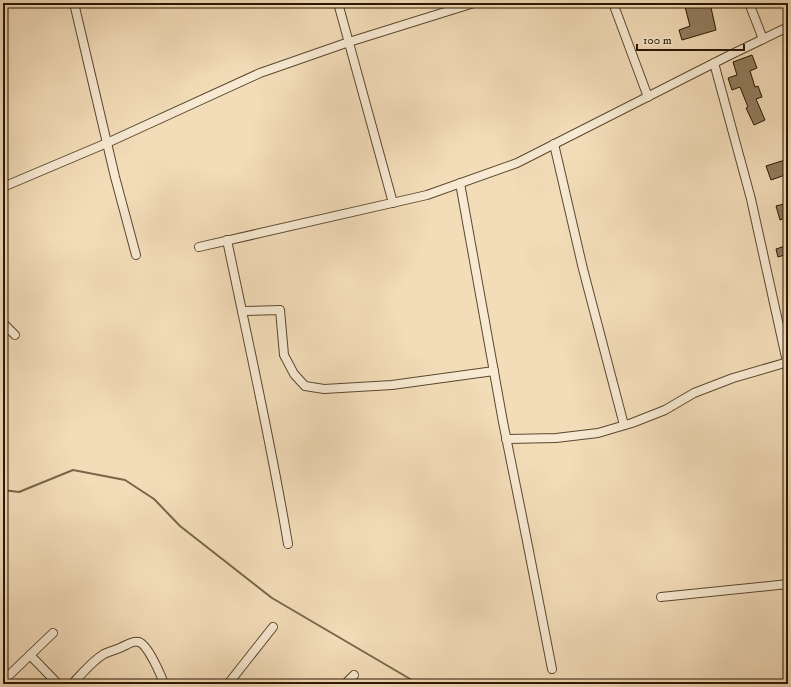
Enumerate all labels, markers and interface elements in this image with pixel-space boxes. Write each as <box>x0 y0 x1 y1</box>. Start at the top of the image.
scale bar <box>637 26 744 52</box>
text: 100 m <box>643 33 672 48</box>

